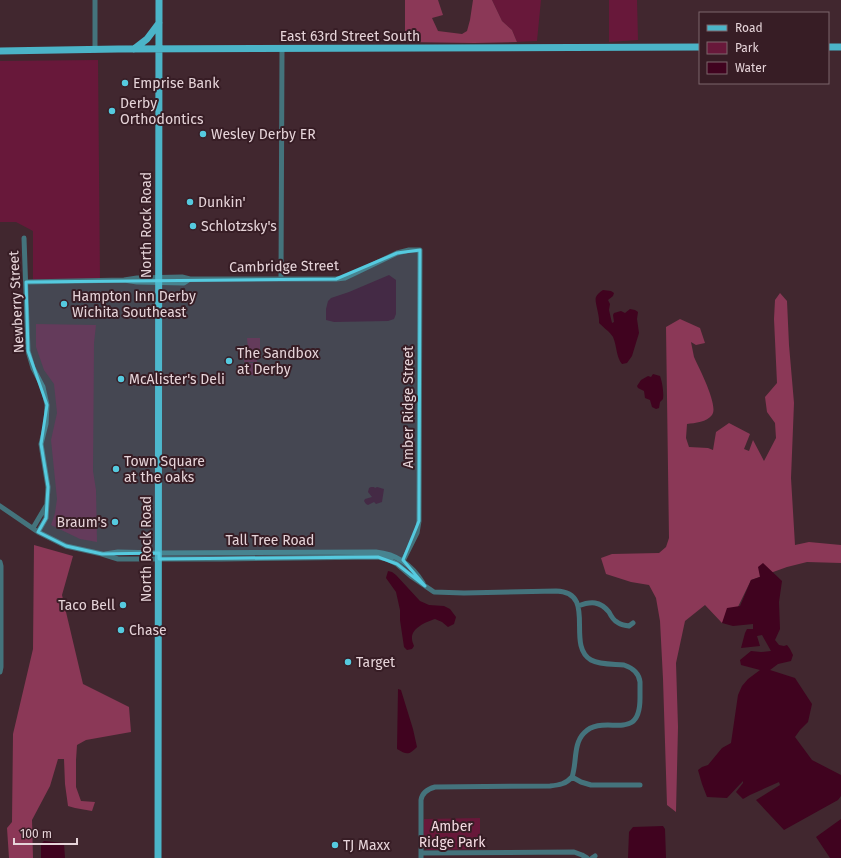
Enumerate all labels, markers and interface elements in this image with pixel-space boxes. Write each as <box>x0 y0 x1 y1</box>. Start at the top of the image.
legend <box>699 12 829 84</box>
text: Road <box>735 21 763 35</box>
street label: East 63rd Street South <box>280 28 420 45</box>
text: Park <box>735 41 759 55</box>
text: Water <box>735 61 767 75</box>
place label: Emprise Bank <box>133 75 220 92</box>
marker: Emprise Bank <box>120 78 130 88</box>
place label: Derby Orthodontics <box>120 95 204 128</box>
marker: Derby Orthodontics <box>107 106 117 116</box>
place label: Wesley Derby ER <box>211 126 316 143</box>
marker: Wesley Derby ER <box>198 129 208 139</box>
street label: North Rock Road <box>138 172 155 278</box>
place label: Dunkin' <box>198 194 246 211</box>
marker: Dunkin' <box>185 197 195 207</box>
place label: Schlotzsky's <box>201 218 277 235</box>
marker: Schlotzsky's <box>188 221 198 231</box>
street label: Newberry Street <box>5 249 28 354</box>
street label: Cambridge Street <box>229 257 340 276</box>
place label: Hampton Inn Derby Wichita Southeast <box>72 288 196 321</box>
marker: Hampton Inn Derby Wichita Southeast <box>59 299 69 309</box>
place label: The Sandbox at Derby <box>237 345 319 378</box>
street label: Amber Ridge Street <box>400 345 417 468</box>
marker: The Sandbox at Derby <box>224 356 234 366</box>
place label: McAlister's Deli <box>129 371 225 388</box>
marker: McAlister's Deli <box>116 374 126 384</box>
place label: Town Square at the oaks <box>124 453 205 486</box>
marker: Town Square at the oaks <box>111 464 121 474</box>
street label: North Rock Road <box>138 496 155 602</box>
place label: Braum's <box>56 514 107 531</box>
marker: Braum's <box>110 517 120 527</box>
street label: Tall Tree Road <box>226 532 314 549</box>
place label: Taco Bell <box>58 597 115 614</box>
marker: Taco Bell <box>118 600 128 610</box>
place label: Chase <box>129 622 167 639</box>
marker: Chase <box>116 625 126 635</box>
place label: Target <box>356 654 396 671</box>
marker: Target <box>343 657 353 667</box>
park label: Amber Ridge Park <box>419 818 486 851</box>
scale bar <box>14 820 77 846</box>
text: 100 m <box>20 827 52 841</box>
place label: TJ Maxx <box>343 837 390 854</box>
marker: TJ Maxx <box>330 840 340 850</box>

